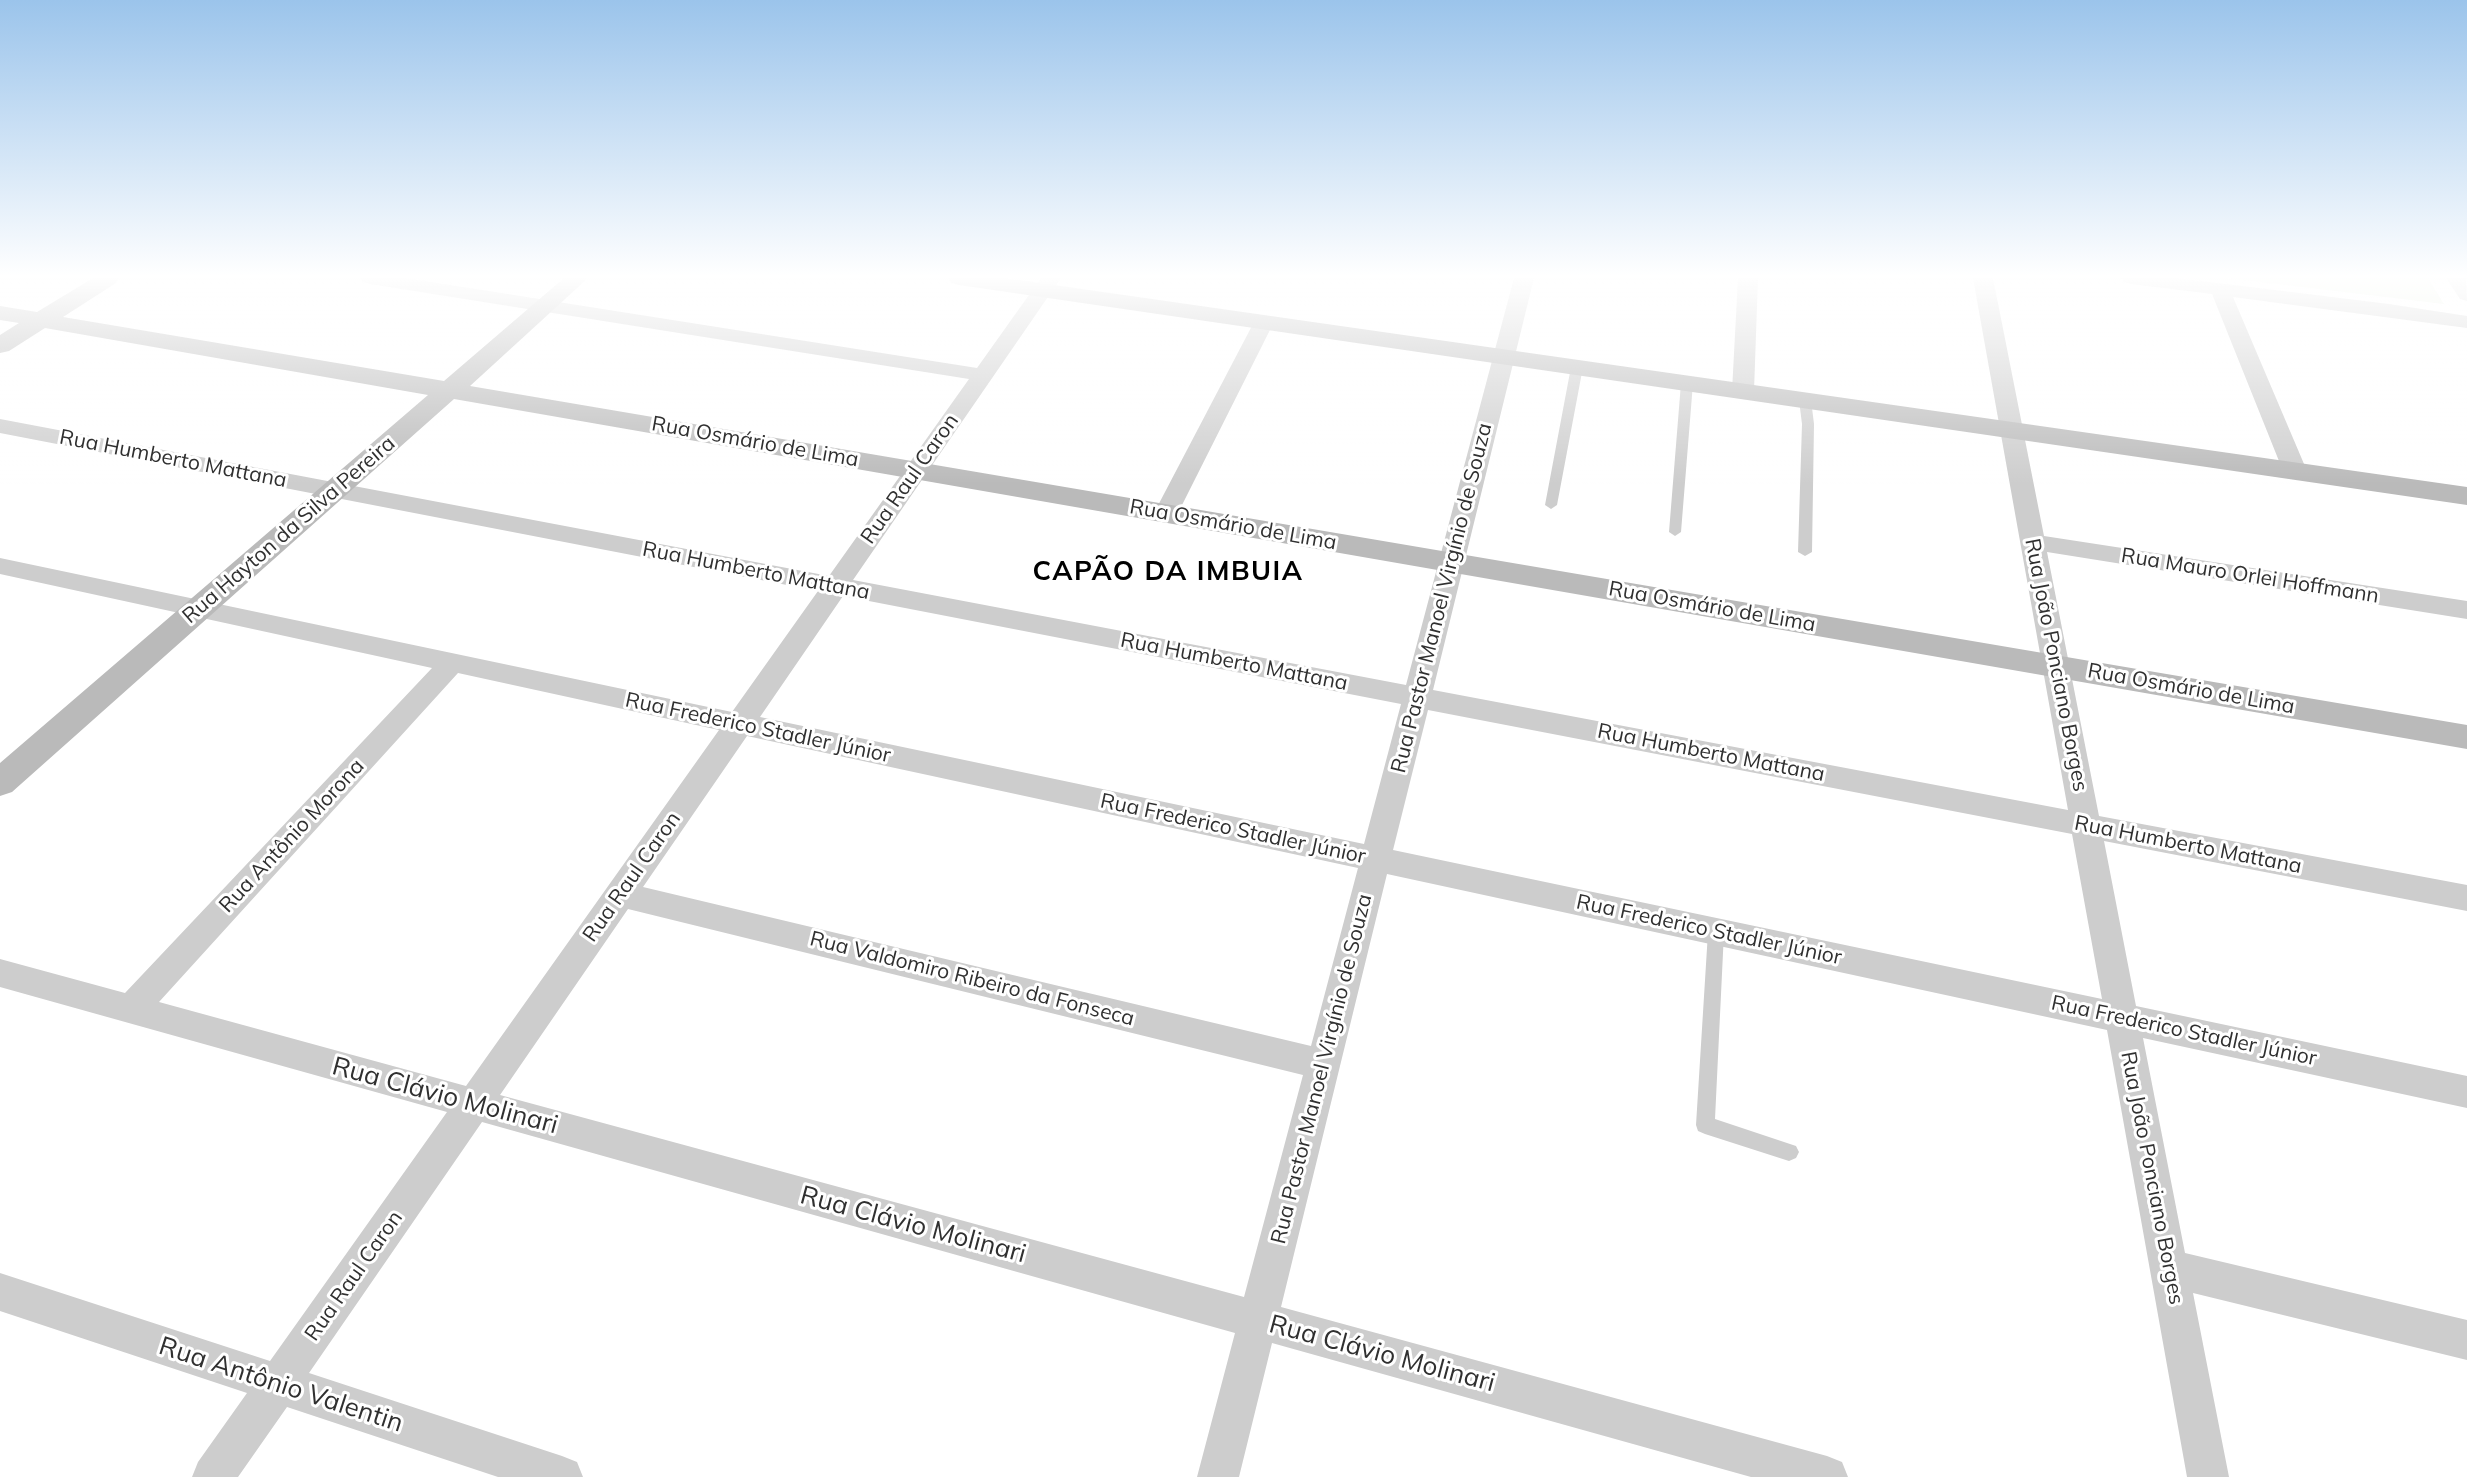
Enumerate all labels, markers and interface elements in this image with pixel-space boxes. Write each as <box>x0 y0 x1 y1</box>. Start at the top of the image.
street label: Rua Raul Caron <box>856 409 964 549</box>
street label: Rua Osmário de Lima <box>650 411 860 473</box>
street label: Rua Pastor Manoel Virgínio de Souza <box>1386 420 1498 776</box>
street label: Rua Humberto Mattana <box>57 425 289 493</box>
street label: Rua Hayton da Silva Pereira <box>178 431 400 629</box>
street label: Rua Osmário de Lima <box>1128 494 1338 556</box>
street label: Rua João Ponciano Borges <box>2019 536 2093 794</box>
street label: Rua Humberto Mattana <box>640 537 872 605</box>
street label: Rua Mauro Orlei Hoffmann <box>2119 543 2381 609</box>
district label: CAPÃO DA IMBUIA <box>1033 556 1303 588</box>
street label: Rua Osmário de Lima <box>1607 576 1817 638</box>
street label: Rua Humberto Mattana <box>1118 628 1350 696</box>
street label: Rua Osmário de Lima <box>2086 658 2296 720</box>
street label: Rua Frederico Stadler Júnior <box>623 688 893 768</box>
street label: Rua Humberto Mattana <box>1595 719 1827 787</box>
street label: Rua Antônio Morona <box>214 754 370 918</box>
street label: Rua Frederico Stadler Júnior <box>1098 789 1368 869</box>
street label: Rua Raul Caron <box>578 807 686 947</box>
street label: Rua Humberto Mattana <box>2072 811 2304 879</box>
street label: Rua Frederico Stadler Júnior <box>1574 890 1844 970</box>
street label: Rua Pastor Manoel Virgínio de Souza <box>1266 891 1378 1247</box>
street label: Rua Valdomiro Ribeiro da Fonseca <box>807 926 1137 1032</box>
street label: Rua Frederico Stadler Júnior <box>2049 991 2319 1071</box>
street label: Rua João Ponciano Borges <box>2115 1049 2189 1307</box>
street label: Rua Clávio Molinari <box>329 1051 561 1141</box>
street label: Rua Clávio Molinari <box>797 1180 1029 1270</box>
street label: Rua Raul Caron <box>300 1206 408 1346</box>
street label: Rua Clávio Molinari <box>1266 1309 1498 1399</box>
street label: Rua Antônio Valentin <box>155 1331 407 1439</box>

